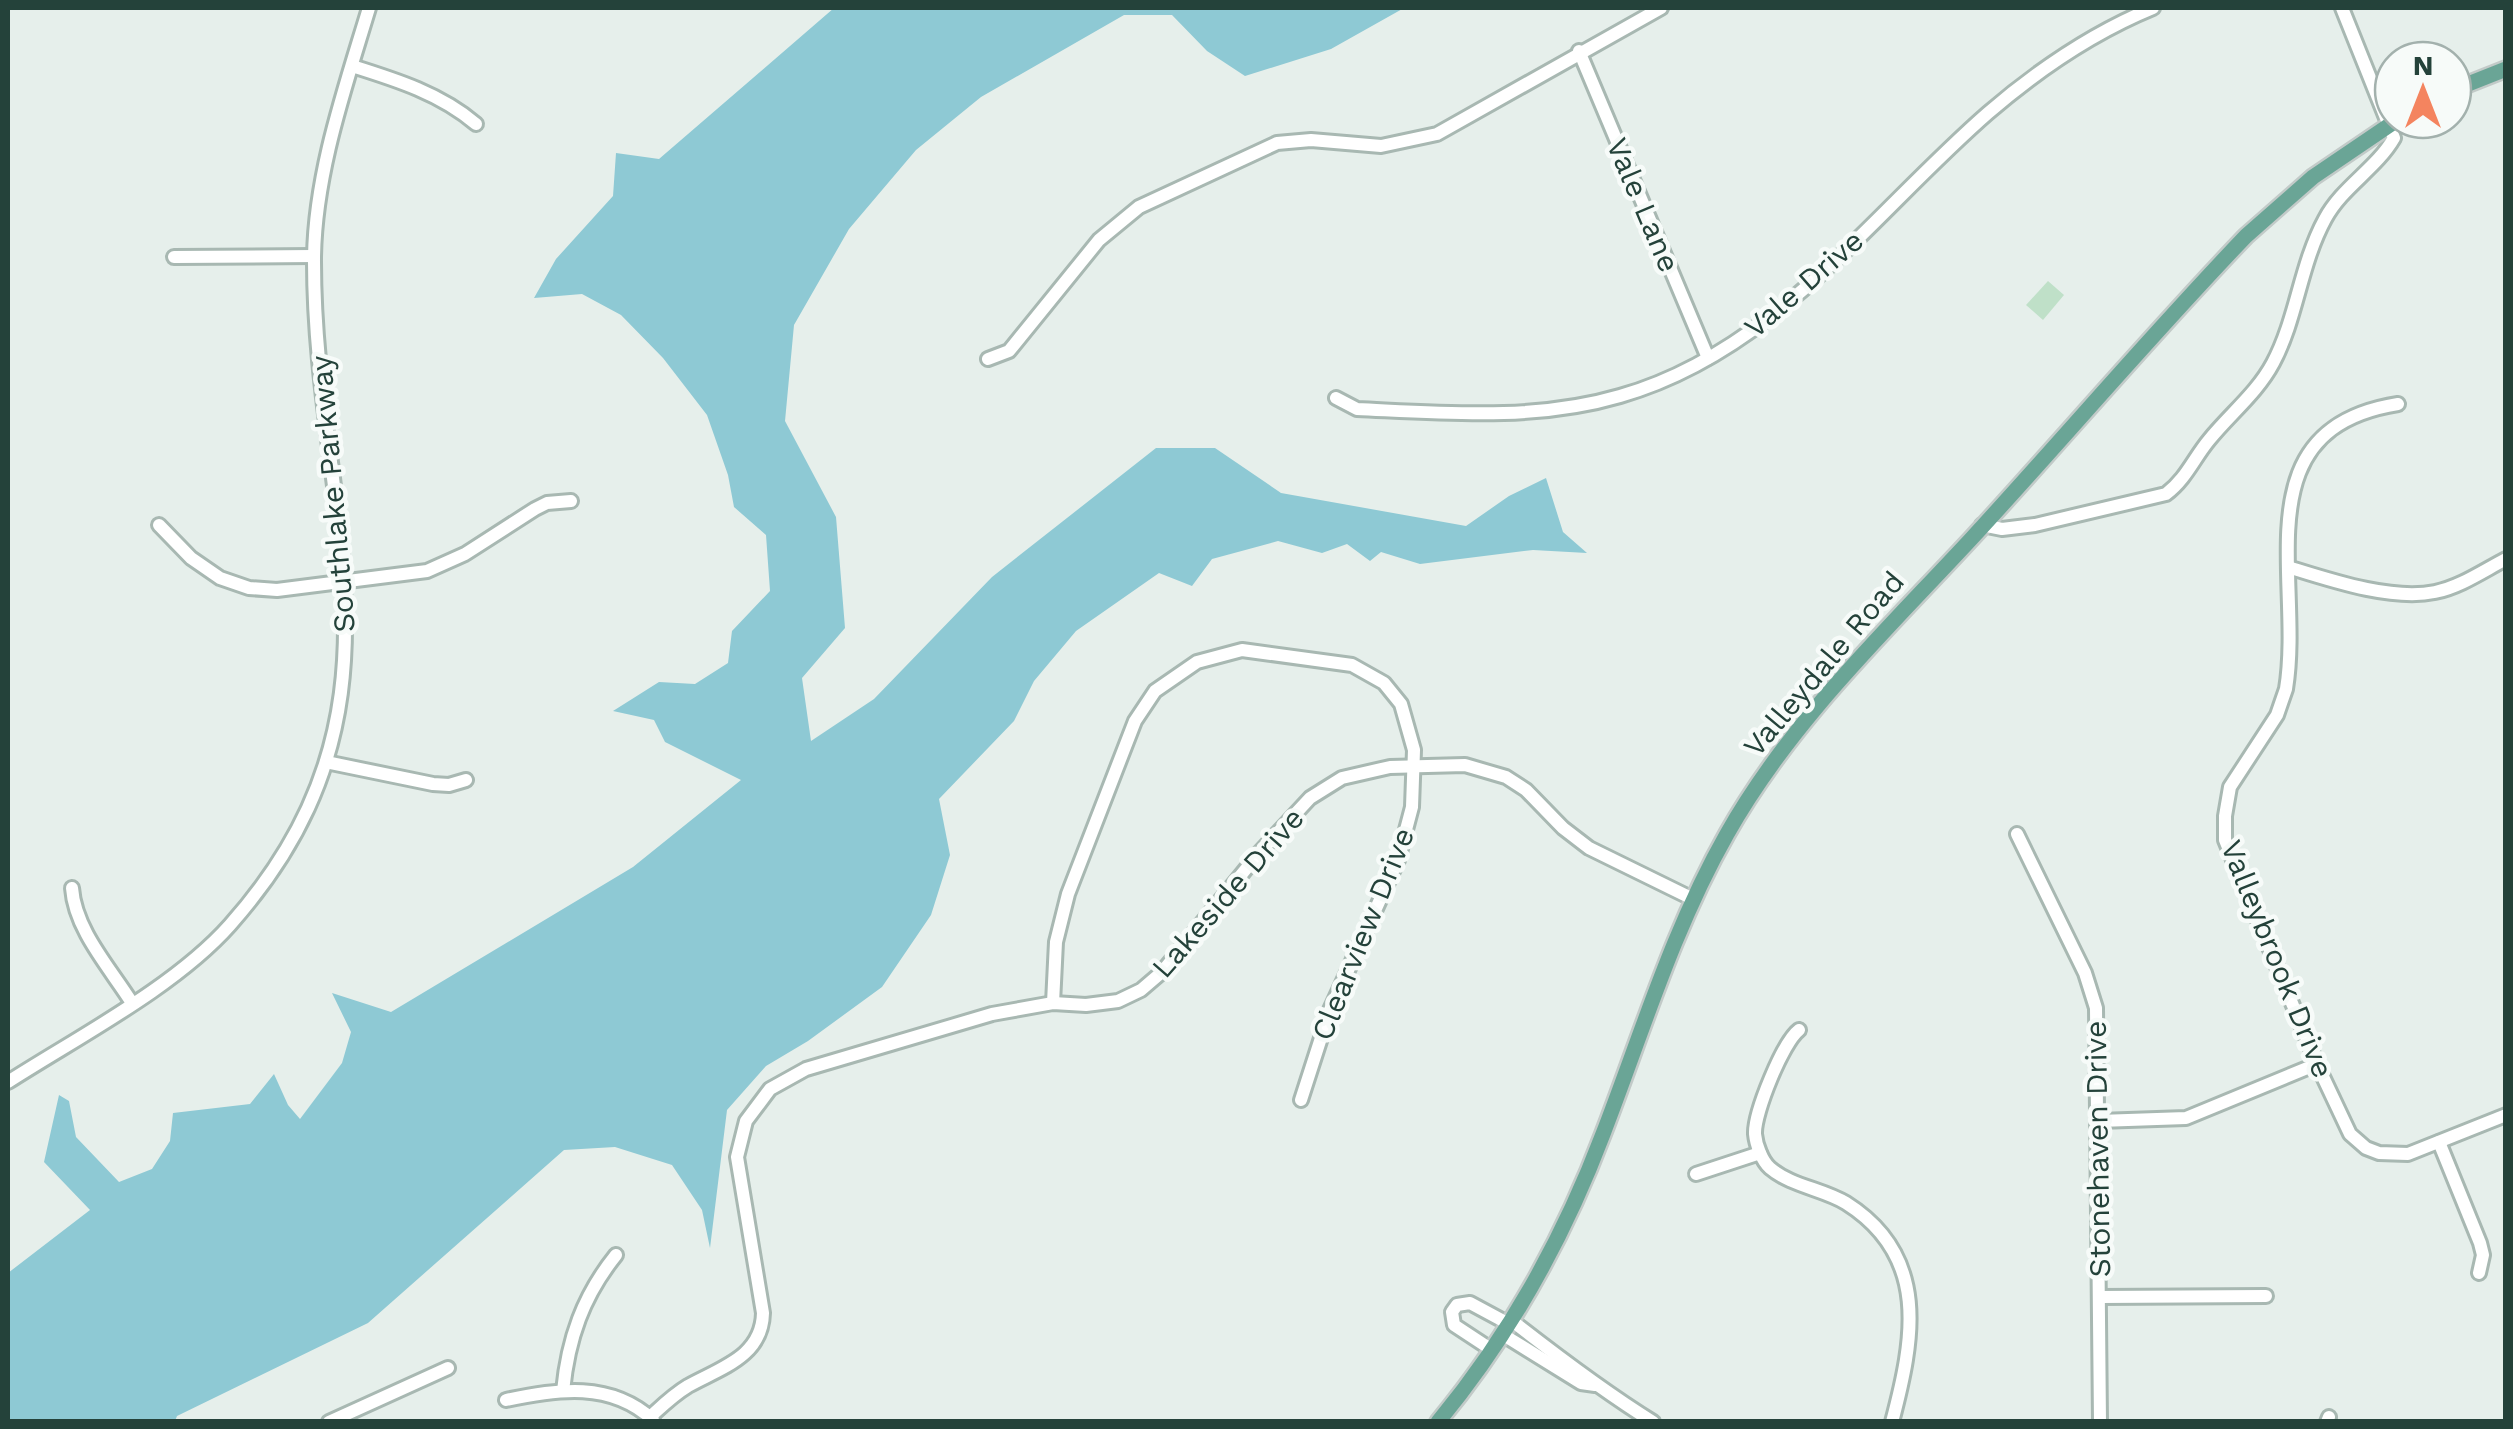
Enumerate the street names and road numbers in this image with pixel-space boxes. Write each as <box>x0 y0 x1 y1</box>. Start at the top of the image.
street label: Vale Lane <box>1600 133 1687 277</box>
street label: Vale Drive <box>1737 223 1870 345</box>
street label: Southlake Parkway <box>303 354 362 634</box>
street label: Valleydale Road <box>1736 564 1911 763</box>
street label: Lakeside Drive <box>1144 801 1311 985</box>
street label: Clearview Drive <box>1304 822 1421 1045</box>
street label: Valleybrook Drive <box>2214 835 2341 1083</box>
street label: Stonehaven Drive <box>2078 1020 2117 1278</box>

